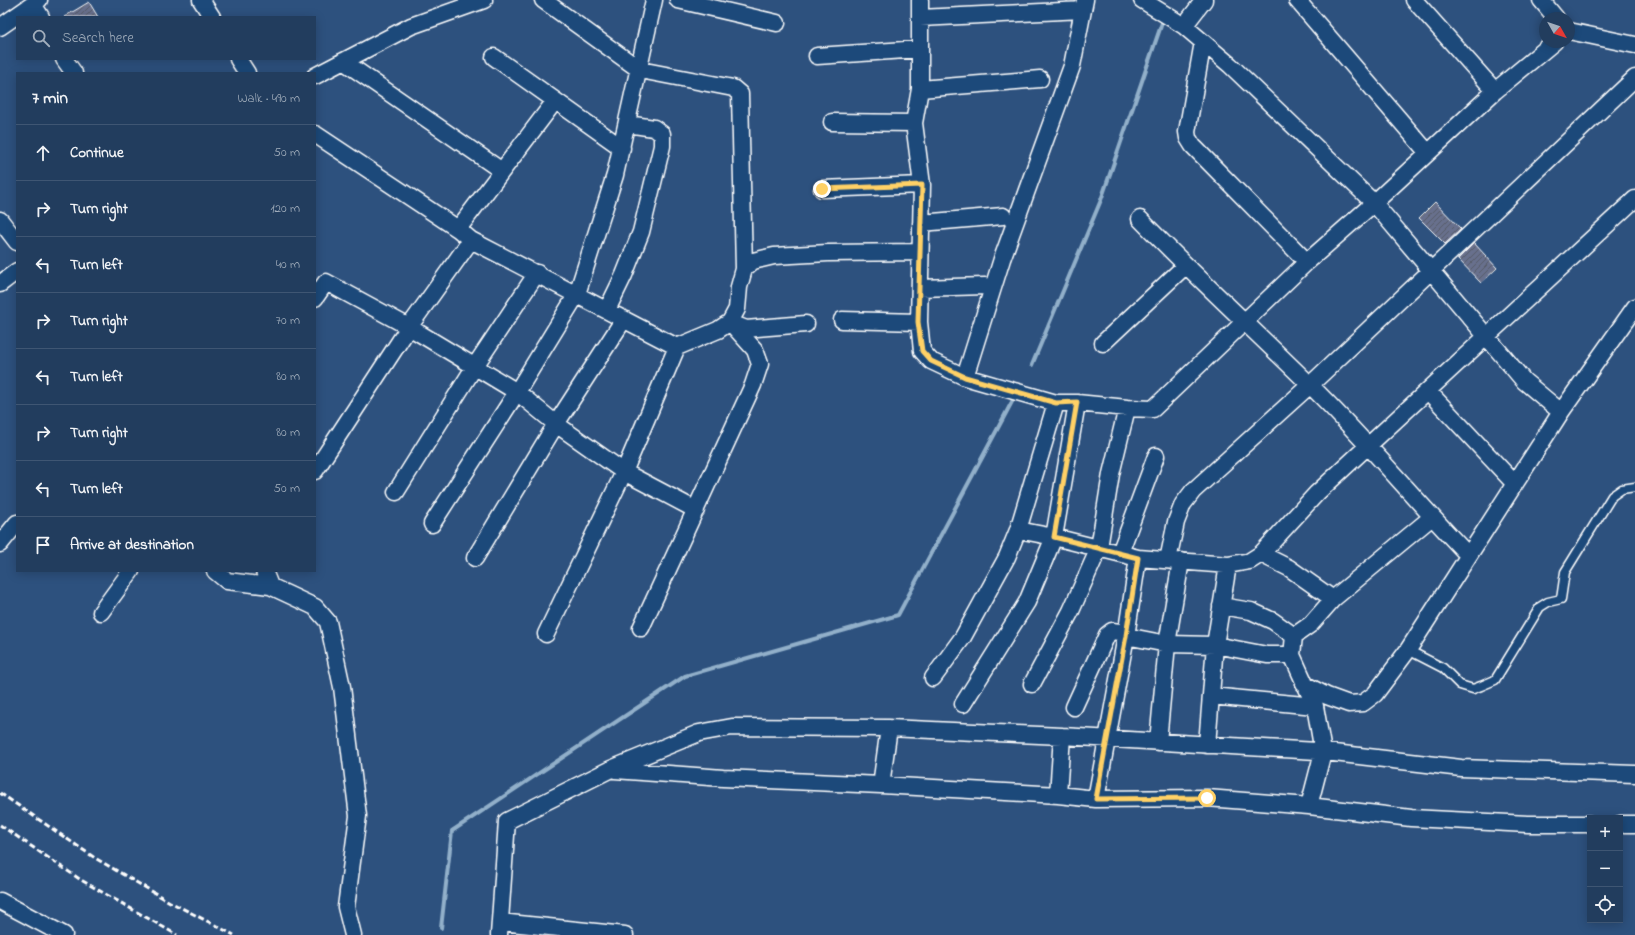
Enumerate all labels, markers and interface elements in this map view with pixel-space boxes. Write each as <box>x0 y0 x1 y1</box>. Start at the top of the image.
north arrow <box>1539 12 1575 48</box>
search box <box>16 16 316 60</box>
icon: search <box>30 27 52 49</box>
text: Search here <box>62 27 134 49</box>
text: 7 min <box>32 86 68 111</box>
text: Walk · 490 m <box>238 89 300 108</box>
icon: ahead <box>32 142 54 164</box>
text: Continue <box>70 142 124 164</box>
text: 50 m <box>274 143 300 162</box>
route end <box>813 180 831 198</box>
icon: right <box>32 198 54 220</box>
text: Turn right <box>70 198 128 220</box>
text: 120 m <box>270 199 300 218</box>
icon: left <box>32 254 54 276</box>
text: Turn left <box>70 254 123 276</box>
text: 40 m <box>276 255 300 274</box>
icon: right <box>32 310 54 332</box>
text: Turn right <box>70 310 128 332</box>
text: 70 m <box>276 311 300 330</box>
icon: left <box>32 366 54 388</box>
text: Turn left <box>70 366 123 388</box>
text: 80 m <box>276 367 300 386</box>
icon: right <box>32 422 54 444</box>
text: Turn right <box>70 422 128 444</box>
text: 80 m <box>276 423 300 442</box>
icon: left <box>32 478 54 500</box>
text: Turn left <box>70 478 123 500</box>
text: 50 m <box>274 479 300 498</box>
icon: arrive <box>32 534 54 556</box>
text: Arrive at destination <box>70 534 194 556</box>
route start <box>1198 789 1216 807</box>
map controls <box>1587 815 1623 923</box>
button: + <box>1587 815 1623 851</box>
button: − <box>1587 851 1623 887</box>
button: locate <box>1587 887 1623 923</box>

